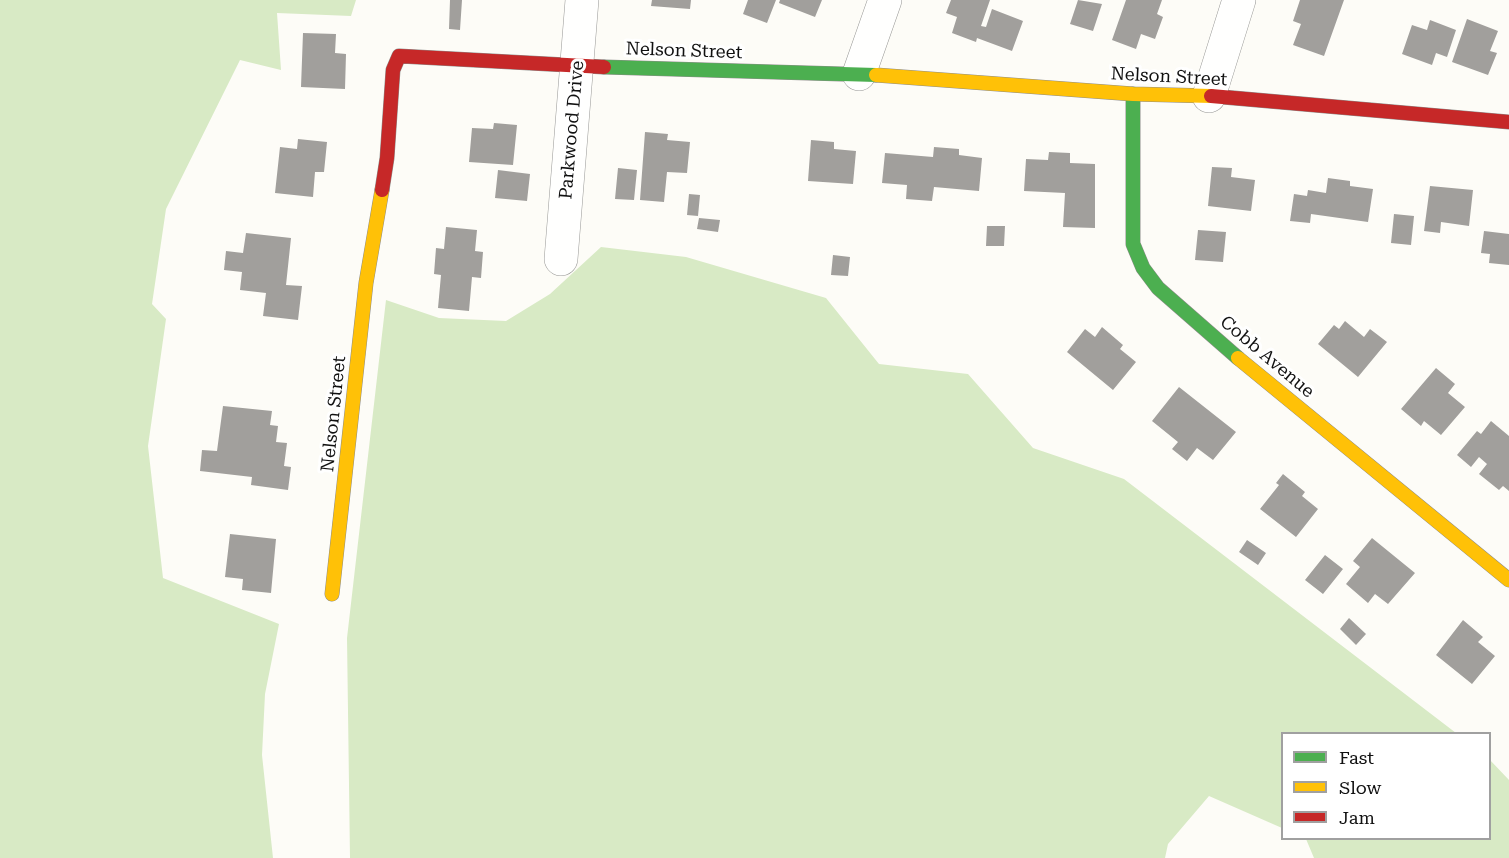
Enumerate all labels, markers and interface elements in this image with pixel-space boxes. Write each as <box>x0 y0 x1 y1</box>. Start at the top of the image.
street label: Nelson Street <box>625 38 743 64</box>
street label: Parkwood Drive <box>555 60 589 200</box>
street label: Nelson Street <box>1110 63 1228 91</box>
street label: Cobb Avenue <box>1215 311 1319 403</box>
street label: Nelson Street <box>317 355 351 473</box>
legend <box>1281 732 1491 840</box>
text: Fast <box>1339 747 1374 768</box>
text: Slow <box>1339 777 1381 798</box>
text: Jam <box>1339 807 1375 828</box>

